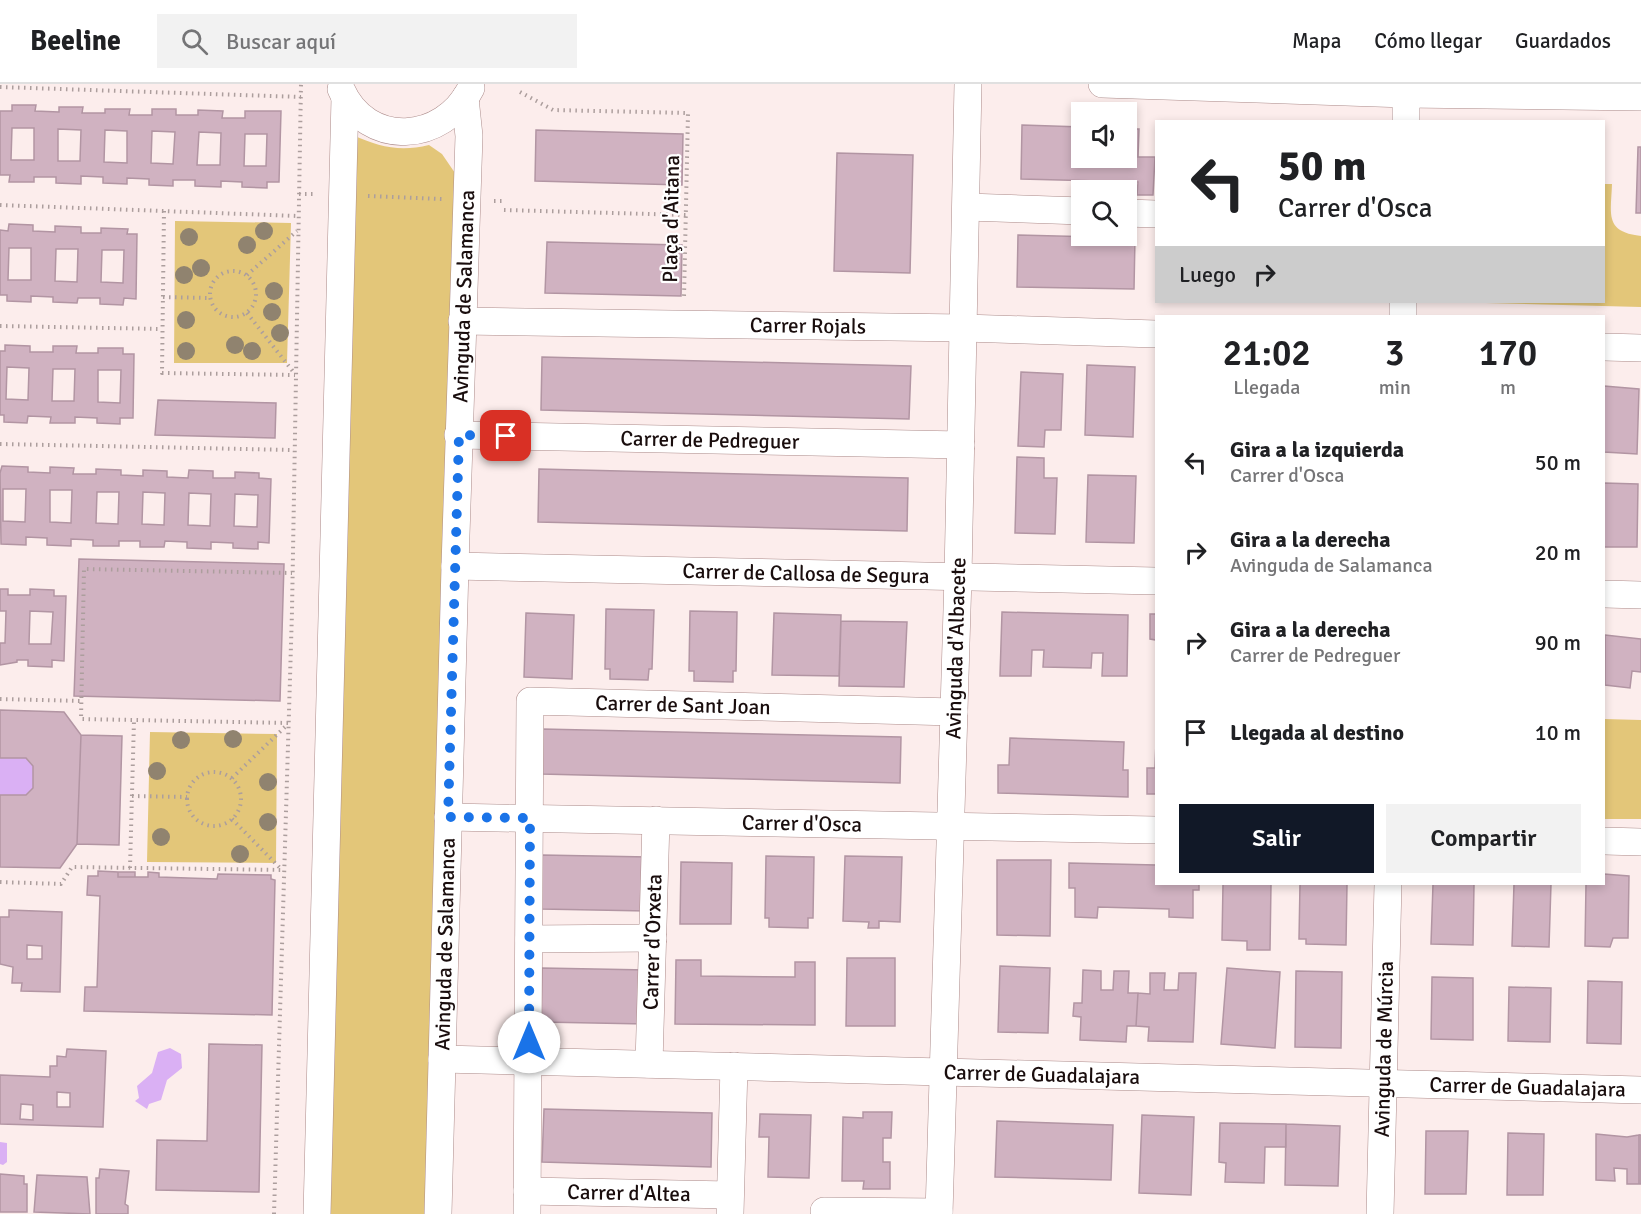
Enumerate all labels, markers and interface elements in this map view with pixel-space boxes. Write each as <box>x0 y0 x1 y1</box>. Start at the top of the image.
search box <box>157 14 577 68</box>
text: Beeline <box>30 24 121 58</box>
icon: search <box>178 25 211 58</box>
text: Buscar aquí <box>226 28 336 55</box>
text: Mapa <box>1292 28 1341 54</box>
text: Cómo llegar <box>1374 28 1482 54</box>
text: Guardados <box>1515 28 1611 54</box>
map controls <box>1071 102 1137 246</box>
button: sound <box>1071 102 1137 168</box>
text: 50 m <box>1278 141 1367 192</box>
icon: left <box>1179 144 1257 222</box>
street label: Plaça d'Aitana <box>657 155 685 283</box>
button: search <box>1071 180 1137 246</box>
street label: Avinguda de Salamanca <box>447 190 480 403</box>
text: Carrer d'Osca <box>1278 192 1432 225</box>
icon: right <box>1248 258 1281 291</box>
text: Luego <box>1179 261 1236 288</box>
street label: Carrer Rojals <box>750 312 866 340</box>
text: 21:02 <box>1223 331 1311 376</box>
text: 3 <box>1385 331 1405 376</box>
text: 170 <box>1479 331 1537 376</box>
text: Llegada <box>1233 375 1300 400</box>
text: min <box>1379 375 1411 400</box>
text: m <box>1500 375 1516 400</box>
pin <box>480 410 531 461</box>
icon: arrive <box>489 419 522 452</box>
street label: Carrer de Pedreguer <box>620 425 800 455</box>
text: Gira a la izquierda <box>1230 436 1404 463</box>
icon: left <box>1179 446 1212 479</box>
text: 50 m <box>1535 449 1581 476</box>
text: Carrer d'Osca <box>1230 463 1344 488</box>
text: Gira a la derecha <box>1230 526 1391 553</box>
icon: right <box>1179 536 1212 569</box>
text: 20 m <box>1535 539 1581 566</box>
text: Avinguda de Salamanca <box>1230 553 1433 578</box>
street label: Avinguda d'Albacete <box>940 557 971 740</box>
street label: Carrer de Callosa de Segura <box>682 558 930 589</box>
text: Gira a la derecha <box>1230 616 1391 643</box>
icon: right <box>1179 626 1212 659</box>
text: 90 m <box>1535 629 1581 656</box>
text: Carrer de Pedreguer <box>1230 643 1400 668</box>
street label: Carrer de Sant Joan <box>595 690 771 720</box>
icon: arrive <box>1179 716 1212 749</box>
text: Llegada al destino <box>1230 719 1404 746</box>
text: 10 m <box>1535 719 1581 746</box>
button: Salir <box>1179 804 1374 873</box>
button: Compartir <box>1386 804 1581 873</box>
street label: Carrer d'Osca <box>742 809 862 838</box>
street label: Avinguda de Salamanca <box>429 837 461 1051</box>
street label: Carrer d'Orxeta <box>638 874 667 1010</box>
street label: Avinguda de Múrcia <box>1369 960 1399 1138</box>
position arrow <box>497 1010 561 1074</box>
street label: Carrer de Guadalajara <box>943 1059 1140 1090</box>
street label: Carrer de Guadalajara <box>1429 1072 1626 1103</box>
street label: Carrer d'Altea <box>567 1179 691 1207</box>

